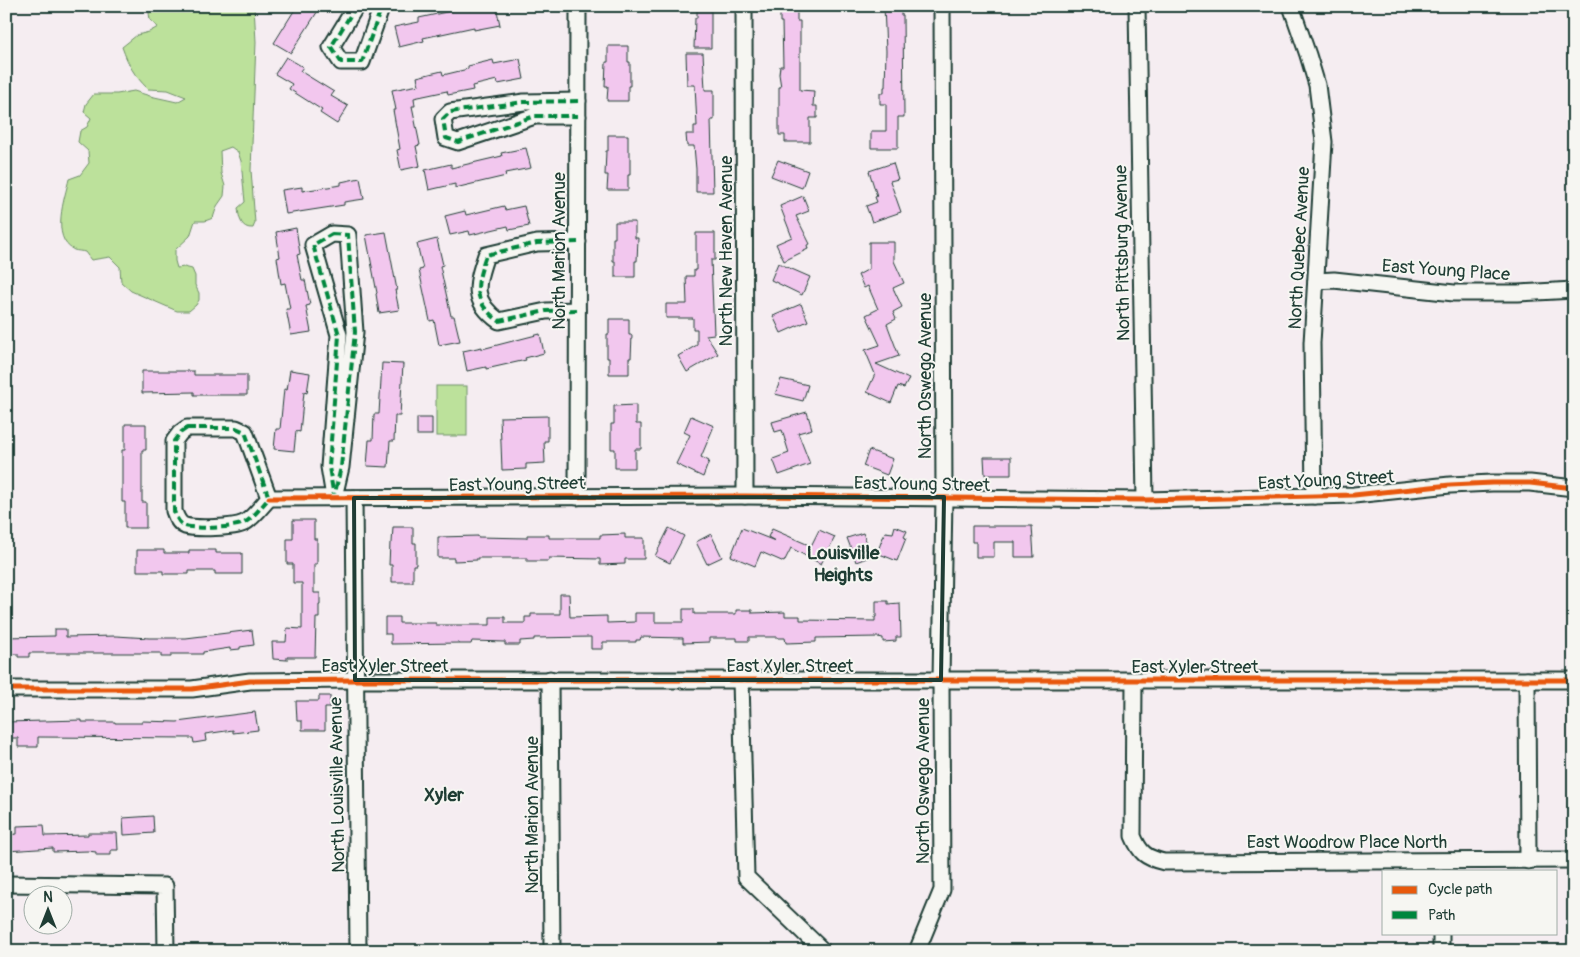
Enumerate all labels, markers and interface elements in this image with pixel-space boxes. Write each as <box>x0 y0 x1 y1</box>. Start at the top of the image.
street label: North New Haven Avenue <box>715 155 738 346</box>
street label: North Pittsburg Avenue <box>1109 165 1136 341</box>
street label: North Quebec Avenue <box>1284 166 1315 330</box>
street label: North Marion Avenue <box>548 172 571 330</box>
street label: East Young Place <box>1381 255 1511 286</box>
street label: North Oswego Avenue <box>914 293 937 459</box>
street label: East Young Street <box>1257 465 1396 496</box>
street label: East Young Street <box>449 472 586 497</box>
street label: East Young Street <box>854 472 991 497</box>
district label: Louisville Heights <box>807 541 880 587</box>
street label: East Xyler Street <box>321 655 449 678</box>
street label: East Xyler Street <box>726 655 854 678</box>
street label: East Xyler Street <box>1131 656 1259 679</box>
street label: North Louisville Avenue <box>324 697 351 873</box>
street label: North Oswego Avenue <box>912 698 935 864</box>
street label: North Marion Avenue <box>521 736 544 894</box>
district label: Xyler <box>424 783 464 807</box>
street label: East Woodrow Place North <box>1247 831 1447 854</box>
legend <box>1382 870 1558 934</box>
text: Cycle path <box>1428 880 1492 899</box>
north arrow <box>22 884 72 934</box>
text: N <box>43 889 53 906</box>
text: Path <box>1428 906 1455 925</box>

